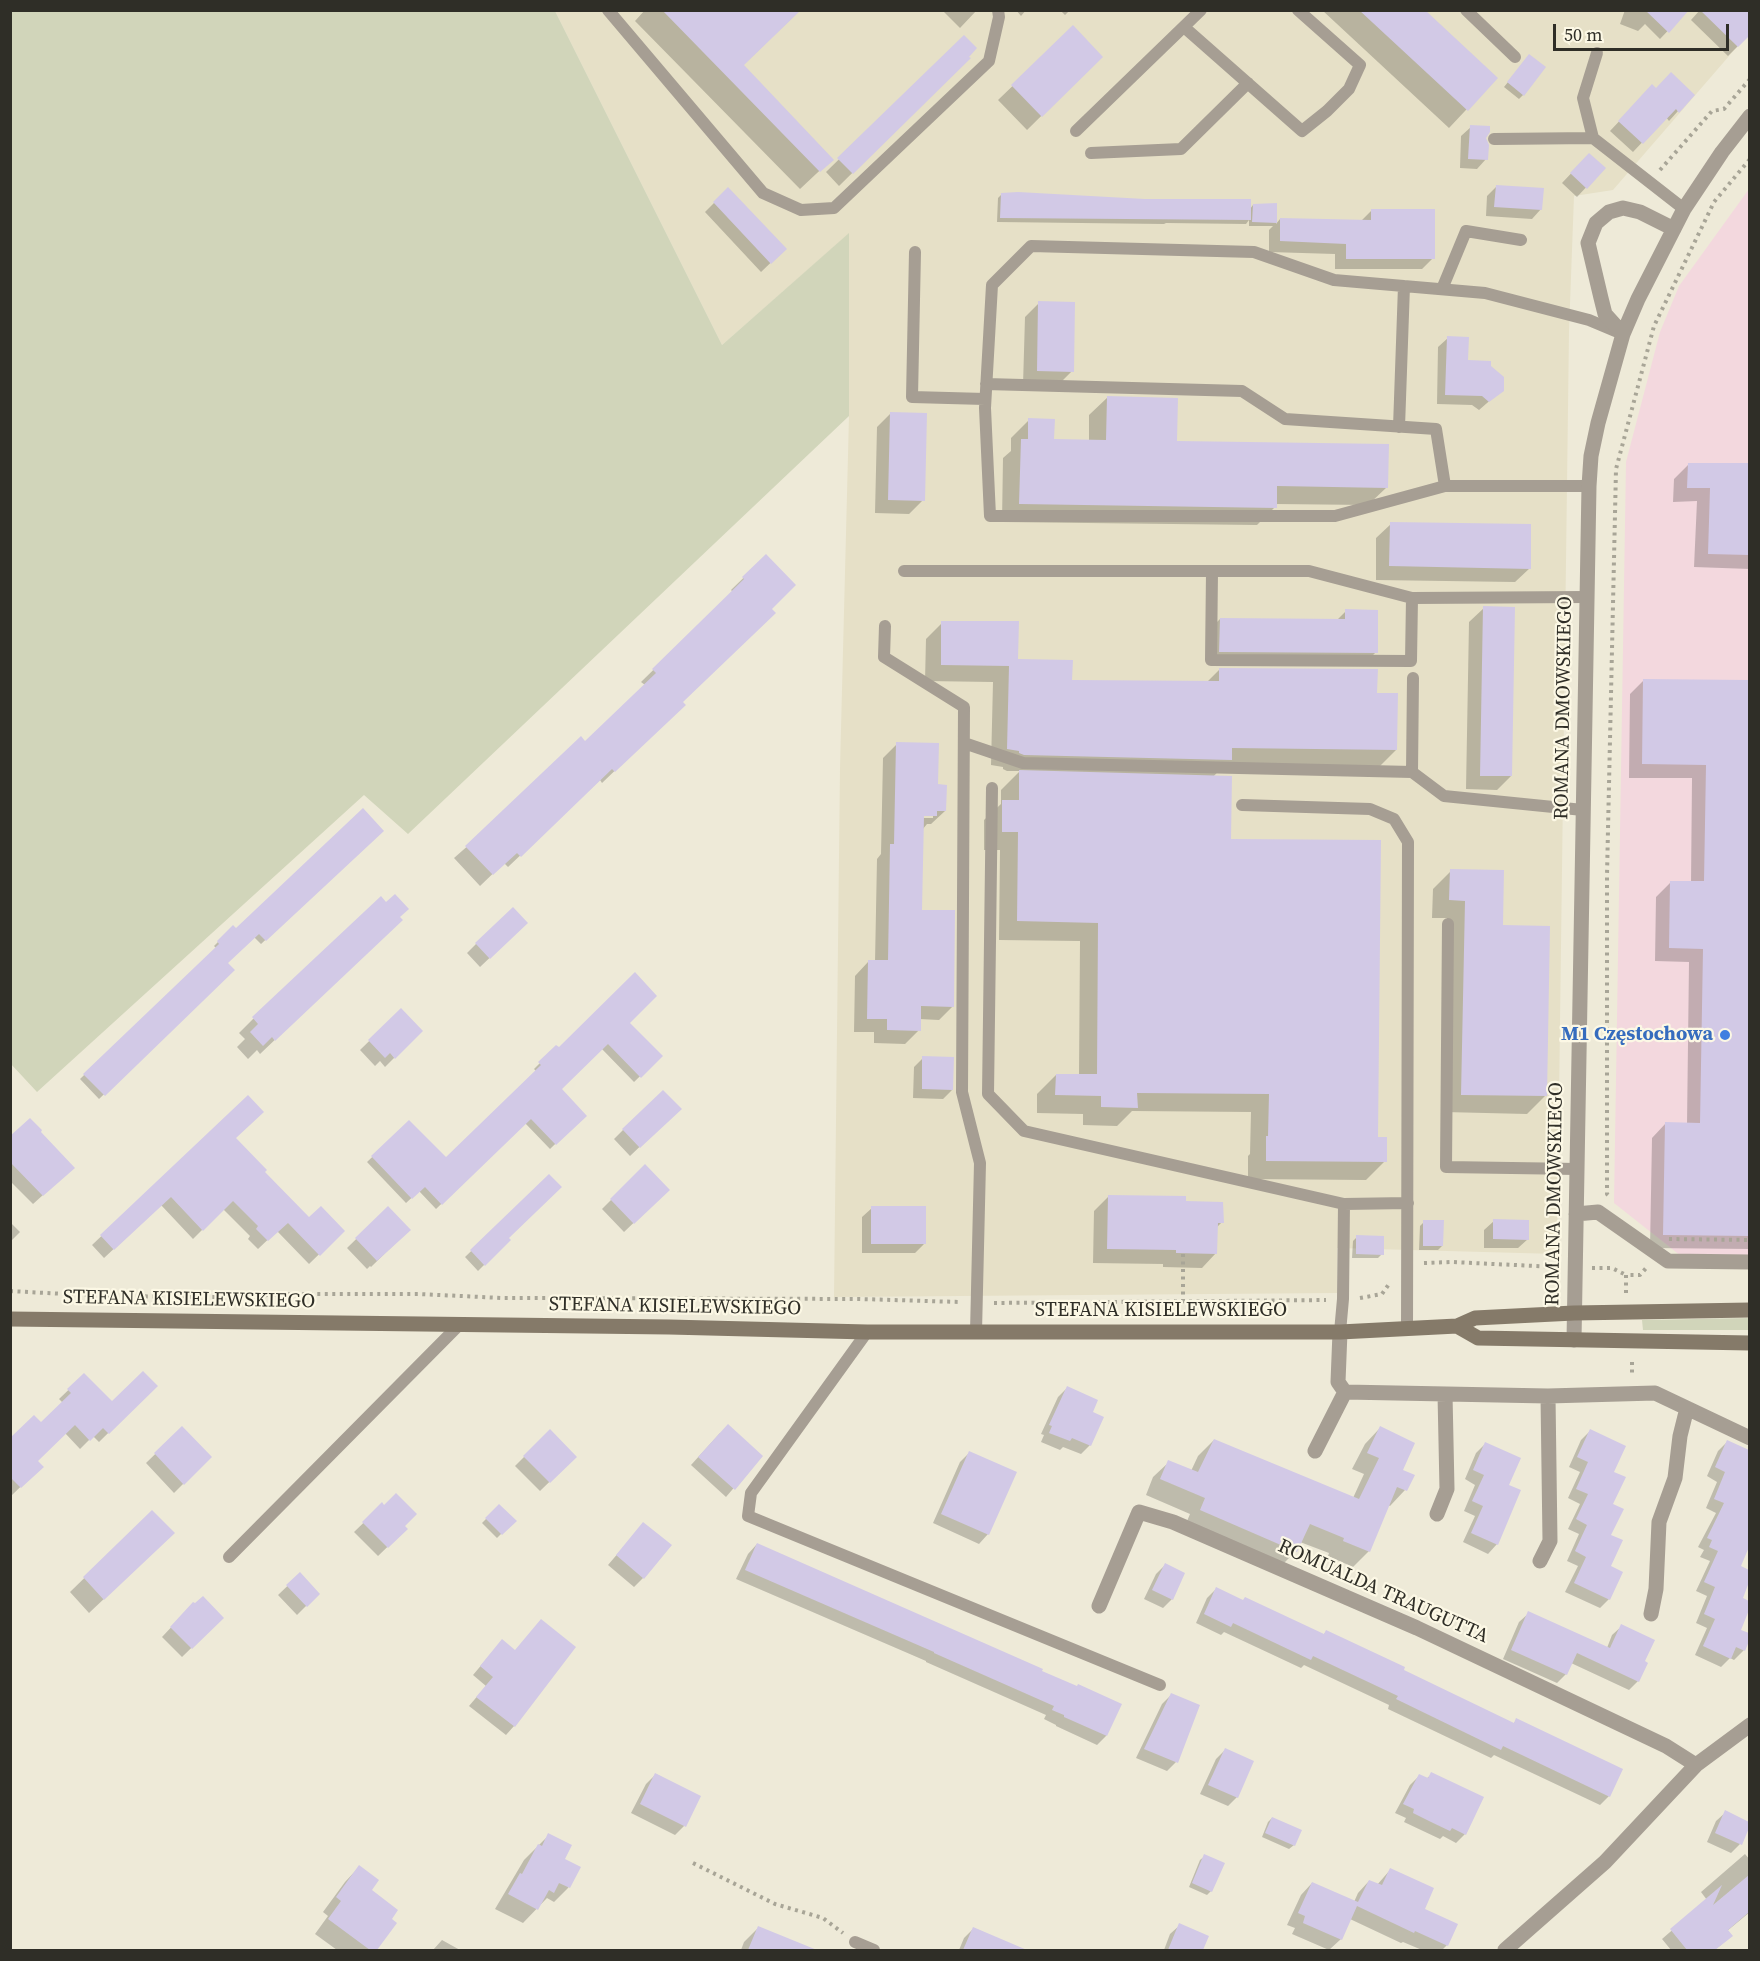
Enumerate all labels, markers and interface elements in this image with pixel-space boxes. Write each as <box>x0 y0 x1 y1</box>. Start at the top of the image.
scale bar <box>1556 12 1732 50</box>
text: 50 m <box>1564 22 1602 47</box>
street label: ROMANA DMOWSKIEGO <box>1550 596 1578 820</box>
place label: M1 Częstochowa <box>1561 1023 1713 1047</box>
marker: M1 Częstochowa <box>1718 1028 1732 1042</box>
street label: ROMANA DMOWSKIEGO <box>1541 1082 1569 1306</box>
street label: STEFANA KISIELEWSKIEGO <box>63 1286 315 1314</box>
street label: STEFANA KISIELEWSKIEGO <box>549 1293 801 1321</box>
street label: STEFANA KISIELEWSKIEGO <box>1035 1299 1287 1323</box>
street label: ROMUALDA TRAUGUTTA <box>1274 1535 1492 1649</box>

